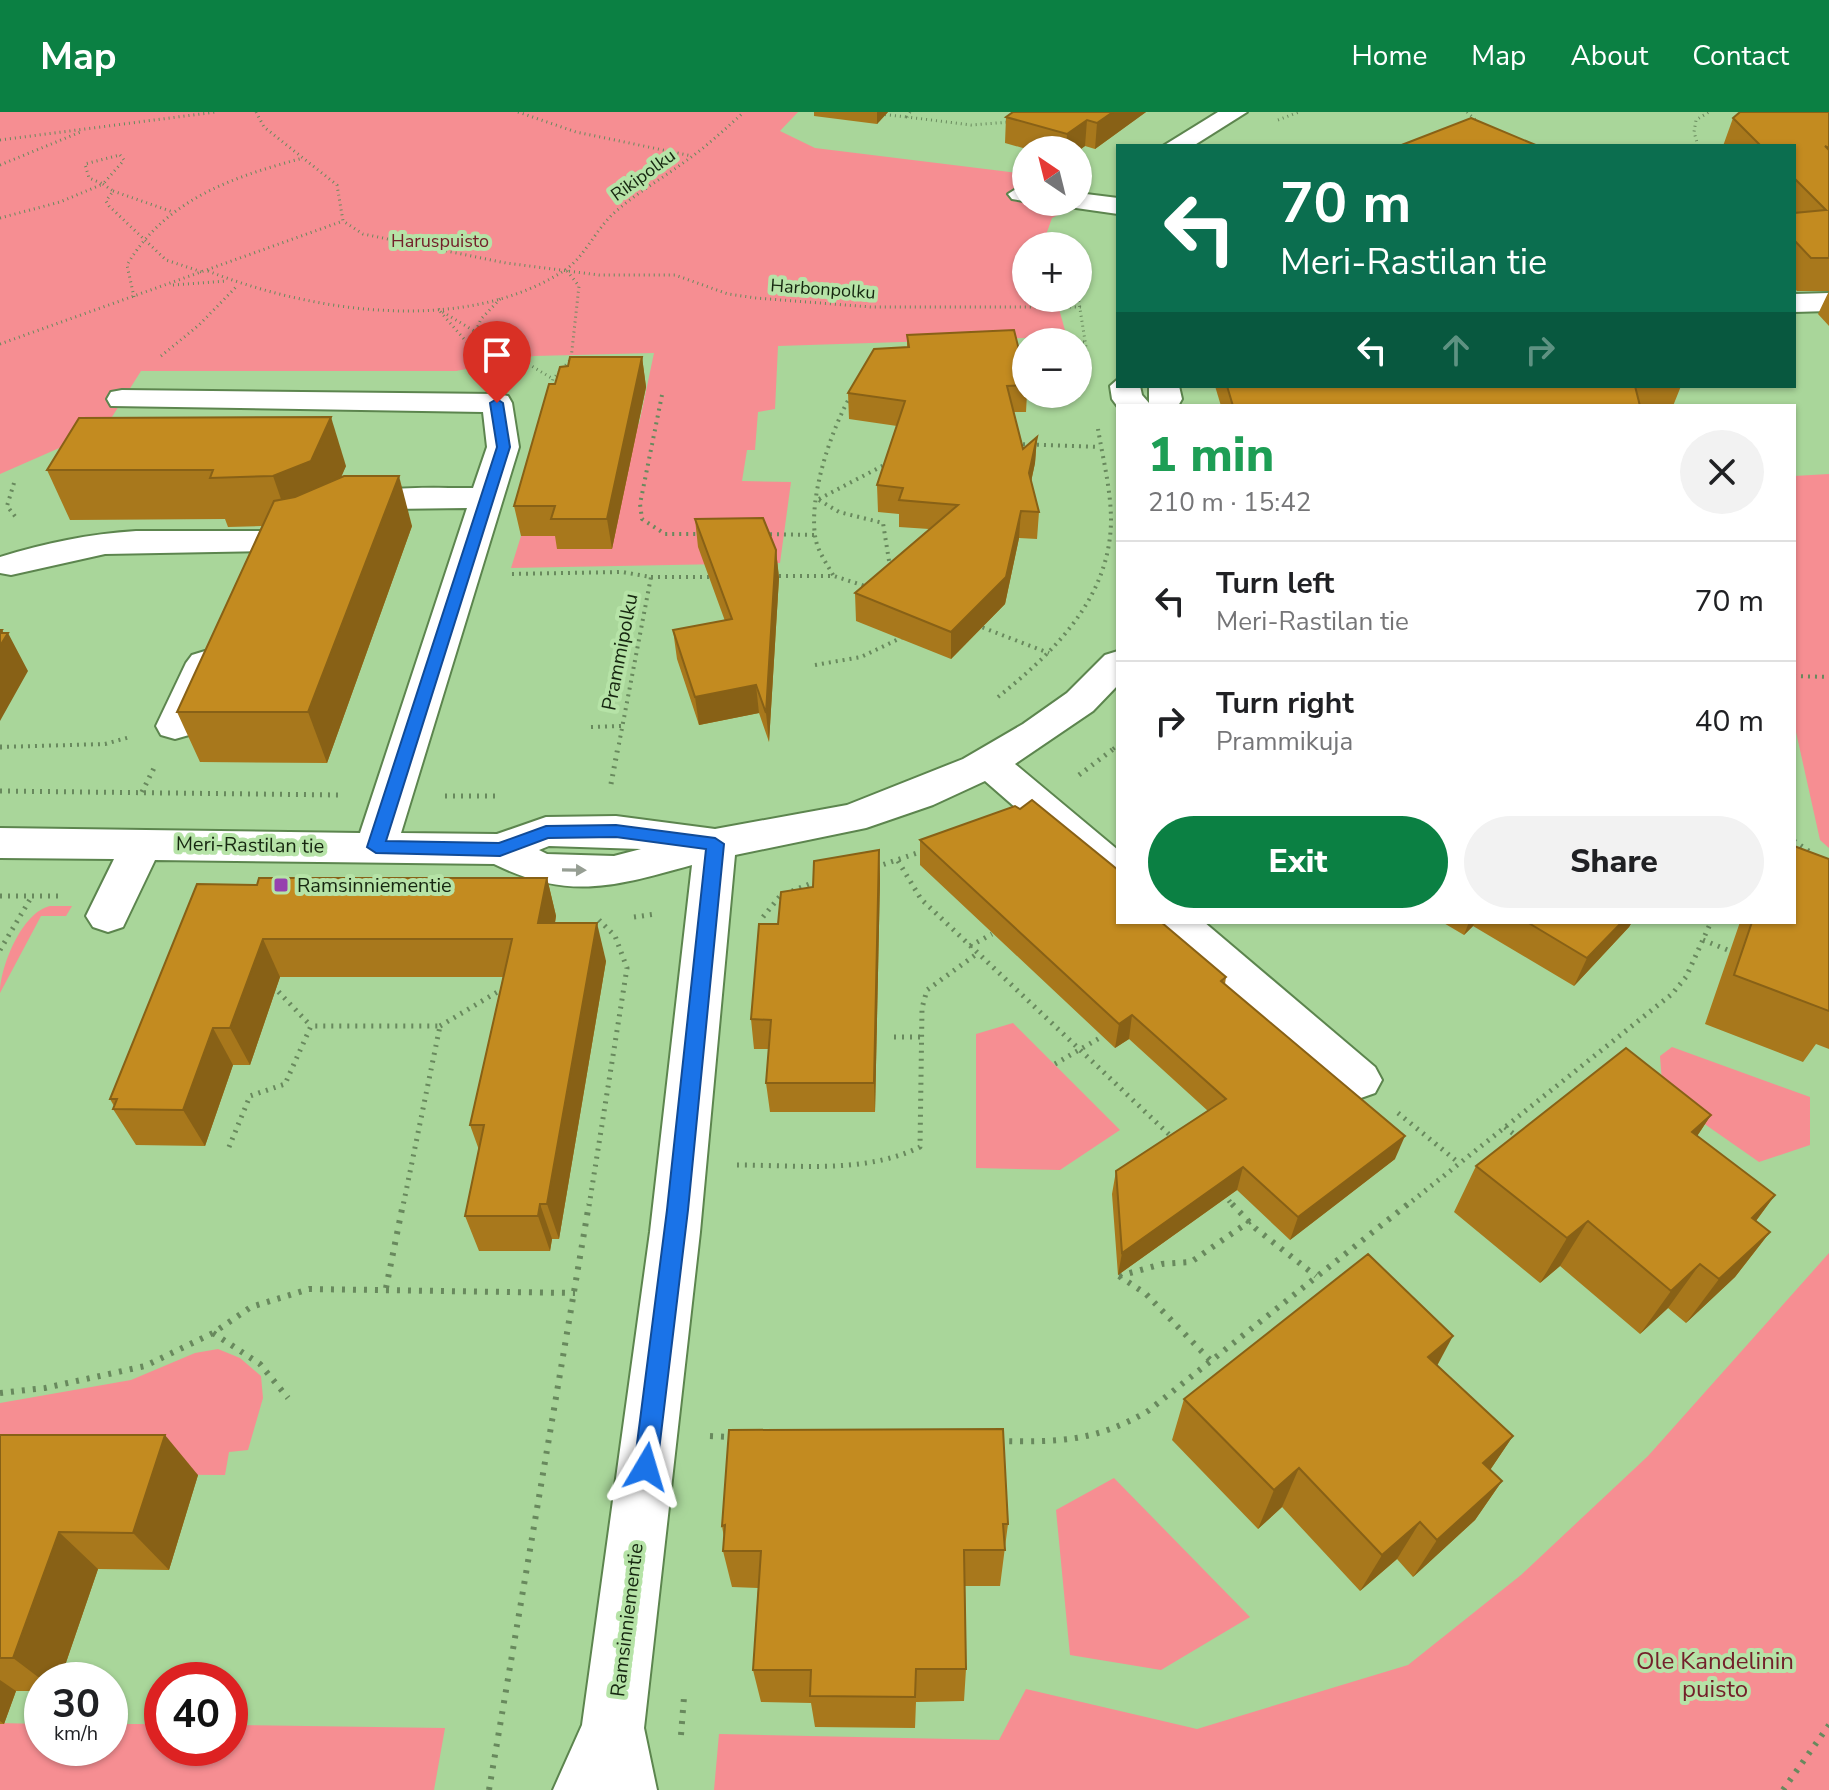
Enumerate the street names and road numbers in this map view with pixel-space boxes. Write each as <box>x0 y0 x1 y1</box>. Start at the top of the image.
street label: Rikipolku <box>606 143 680 207</box>
street label: Harbonpolku <box>770 273 876 305</box>
street label: Prammipolku <box>595 591 645 713</box>
street label: Meri-Rastilan tie <box>176 830 324 860</box>
street label: Ramsinniementie <box>604 1542 650 1698</box>

